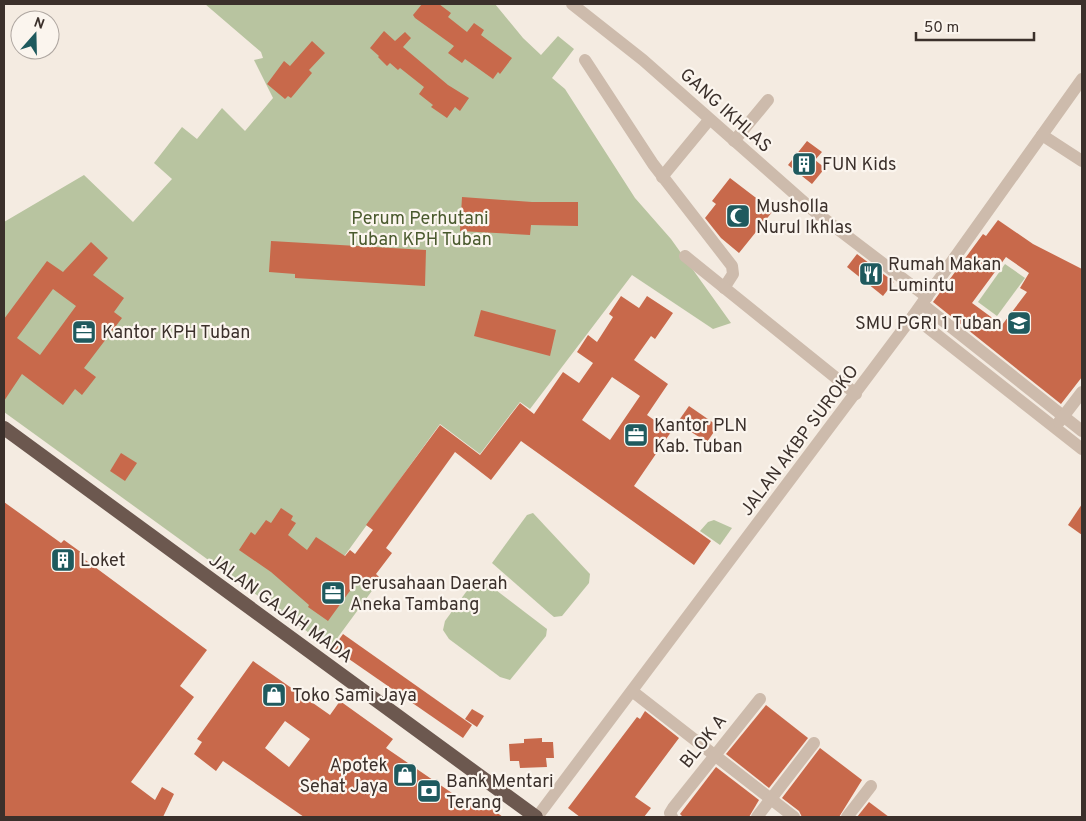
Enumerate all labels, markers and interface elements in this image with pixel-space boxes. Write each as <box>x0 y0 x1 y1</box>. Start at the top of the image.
north arrow <box>10 10 60 60</box>
scale bar <box>916 10 1034 42</box>
text: N <box>31 14 47 34</box>
text: 50 m <box>924 19 959 38</box>
street label: GANG IKHLAS <box>674 64 776 158</box>
building icon: FUN Kids <box>791 151 817 177</box>
place label: FUN Kids <box>822 154 897 177</box>
place label: Musholla Nurul Ikhlas <box>756 196 852 240</box>
mosque icon: Musholla Nurul Ikhlas <box>725 203 751 229</box>
park label: Perum Perhutani Tuban KPH Tuban <box>348 208 492 252</box>
place label: Rumah Makan Lumintu <box>888 254 1001 298</box>
restaurant icon: Rumah Makan Lumintu <box>858 261 884 287</box>
school or university icon: SMU PGRI 1 Tuban <box>1006 310 1032 336</box>
place label: SMU PGRI 1 Tuban <box>855 313 1002 336</box>
office icon: Kantor KPH Tuban <box>71 319 97 345</box>
place label: Kantor KPH Tuban <box>102 322 250 345</box>
street label: JALAN AKBP SUROKO <box>736 361 864 521</box>
place label: Kantor PLN Kab. Tuban <box>654 415 747 459</box>
office icon: Kantor PLN Kab. Tuban <box>623 422 649 448</box>
building icon: Loket <box>50 547 76 573</box>
street label: JALAN GAJAH MADA <box>204 549 356 669</box>
place label: Loket <box>80 550 125 573</box>
place label: Perusahaan Daerah Aneka Tambang <box>350 573 508 617</box>
office icon: Perusahaan Daerah Aneka Tambang <box>320 580 346 606</box>
shop icon: Toko Sami Jaya <box>261 682 287 708</box>
place label: Toko Sami Jaya <box>292 685 417 708</box>
street label: BLOK A <box>676 710 733 773</box>
place label: Apotek Sehat Jaya <box>300 755 388 799</box>
shop icon: Apotek Sehat Jaya <box>392 762 418 788</box>
place label: Bank Mentari Terang <box>446 771 554 815</box>
bank icon: Bank Mentari Terang <box>416 778 442 804</box>

